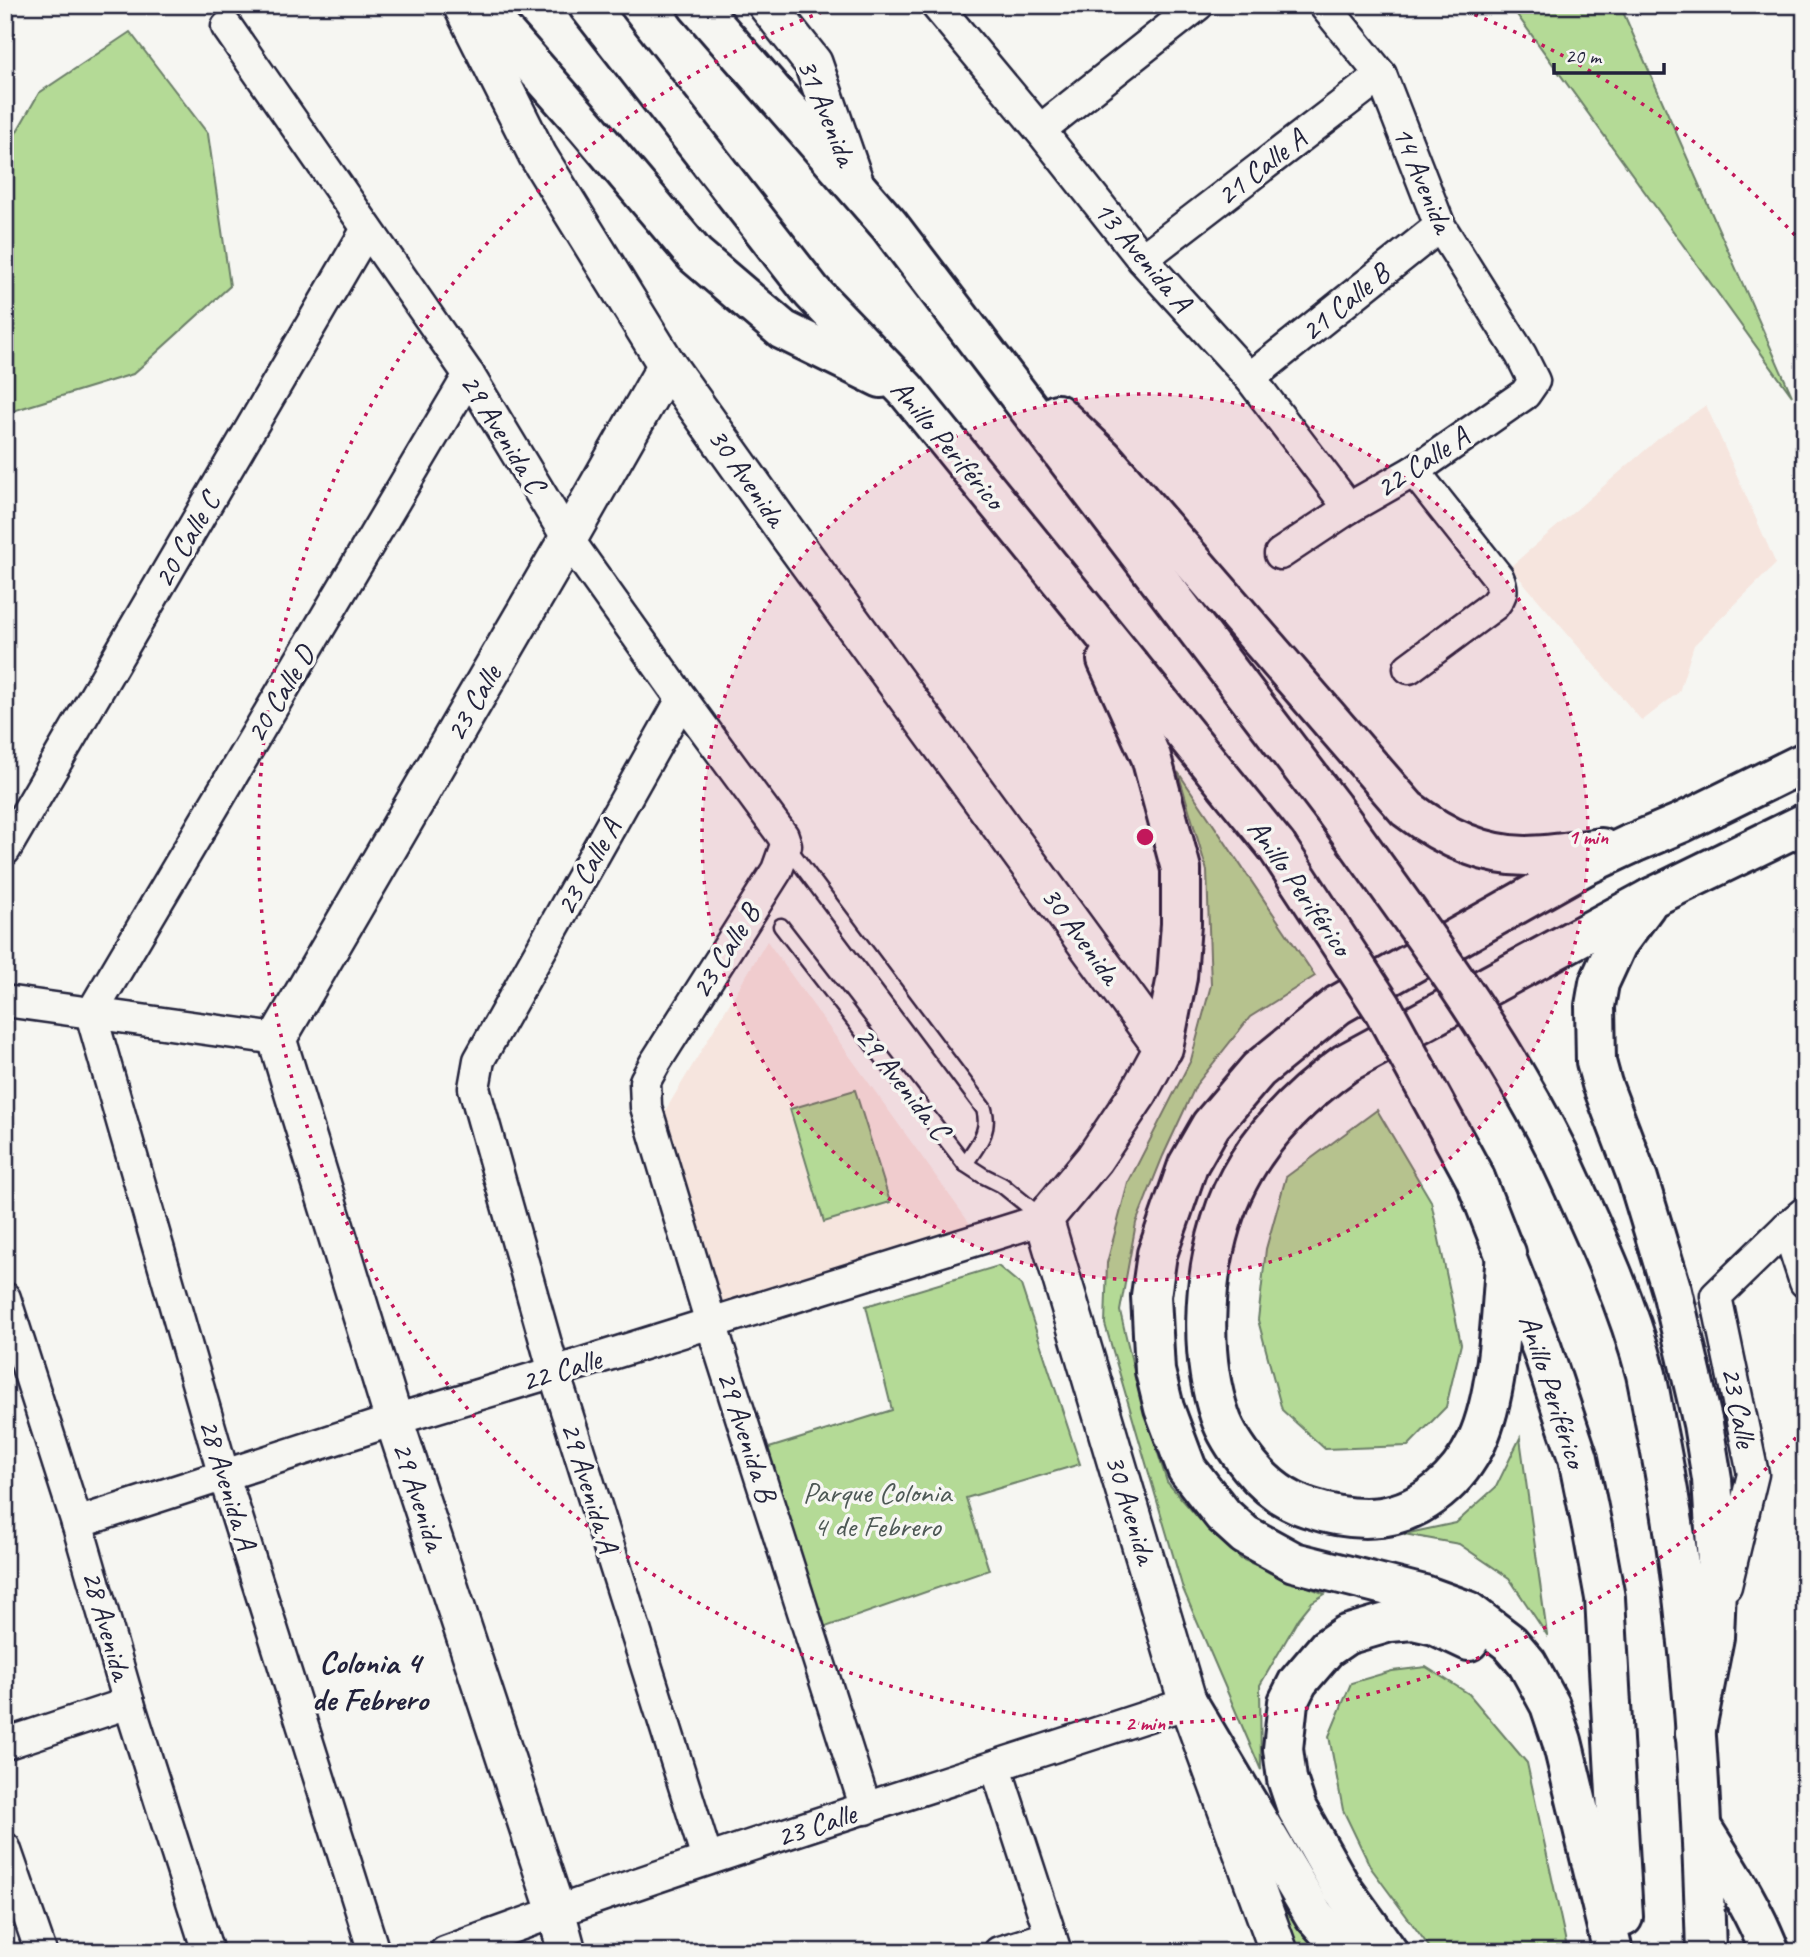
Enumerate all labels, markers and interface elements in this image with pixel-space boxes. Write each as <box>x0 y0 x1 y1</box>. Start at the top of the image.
scale bar <box>1554 32 1665 76</box>
text: 20 m <box>1565 43 1603 69</box>
street label: 31 Avenida <box>788 53 867 174</box>
street label: 21 Calle A <box>1208 119 1315 214</box>
street label: 14 Avenida <box>1384 120 1463 240</box>
street label: 13 Avenida A <box>1085 192 1202 321</box>
street label: 21 Calle B <box>1293 253 1399 350</box>
street label: 29 Avenida C <box>452 366 556 502</box>
street label: Anillo Periférico <box>883 371 1016 519</box>
street label: 22 Calle A <box>1368 417 1477 506</box>
street label: 30 Avenida <box>699 420 796 536</box>
street label: 20 Calle C <box>144 483 230 594</box>
street label: 20 Calle D <box>236 637 325 749</box>
street label: 23 Calle <box>436 656 511 748</box>
street label: 23 Calle A <box>546 811 631 922</box>
street label: Anillo Periférico <box>1239 811 1363 966</box>
text: 1 min <box>1568 824 1608 850</box>
centre of rings <box>1133 825 1157 849</box>
street label: 30 Avenida <box>1033 879 1131 994</box>
street label: 23 Calle B <box>681 895 770 1005</box>
street label: 29 Avenida C <box>847 1019 961 1150</box>
street label: Anillo Periférico <box>1510 1310 1597 1475</box>
street label: 22 Calle <box>517 1339 608 1400</box>
street label: 23 Calle <box>1713 1363 1766 1453</box>
street label: 29 Avenida B <box>708 1366 787 1508</box>
street label: 28 Avenida A <box>190 1414 266 1556</box>
street label: 29 Avenida A <box>552 1417 628 1559</box>
street label: 29 Avenida <box>384 1437 455 1558</box>
street label: 30 Avenida <box>1096 1450 1166 1571</box>
park label: Parque Colonia 4 de Febrero <box>803 1473 953 1545</box>
street label: 28 Avenida <box>73 1566 141 1687</box>
district label: Colonia 4 de Febrero <box>312 1642 430 1720</box>
text: 2 min <box>1125 1710 1165 1736</box>
street label: 23 Calle <box>771 1794 863 1856</box>

